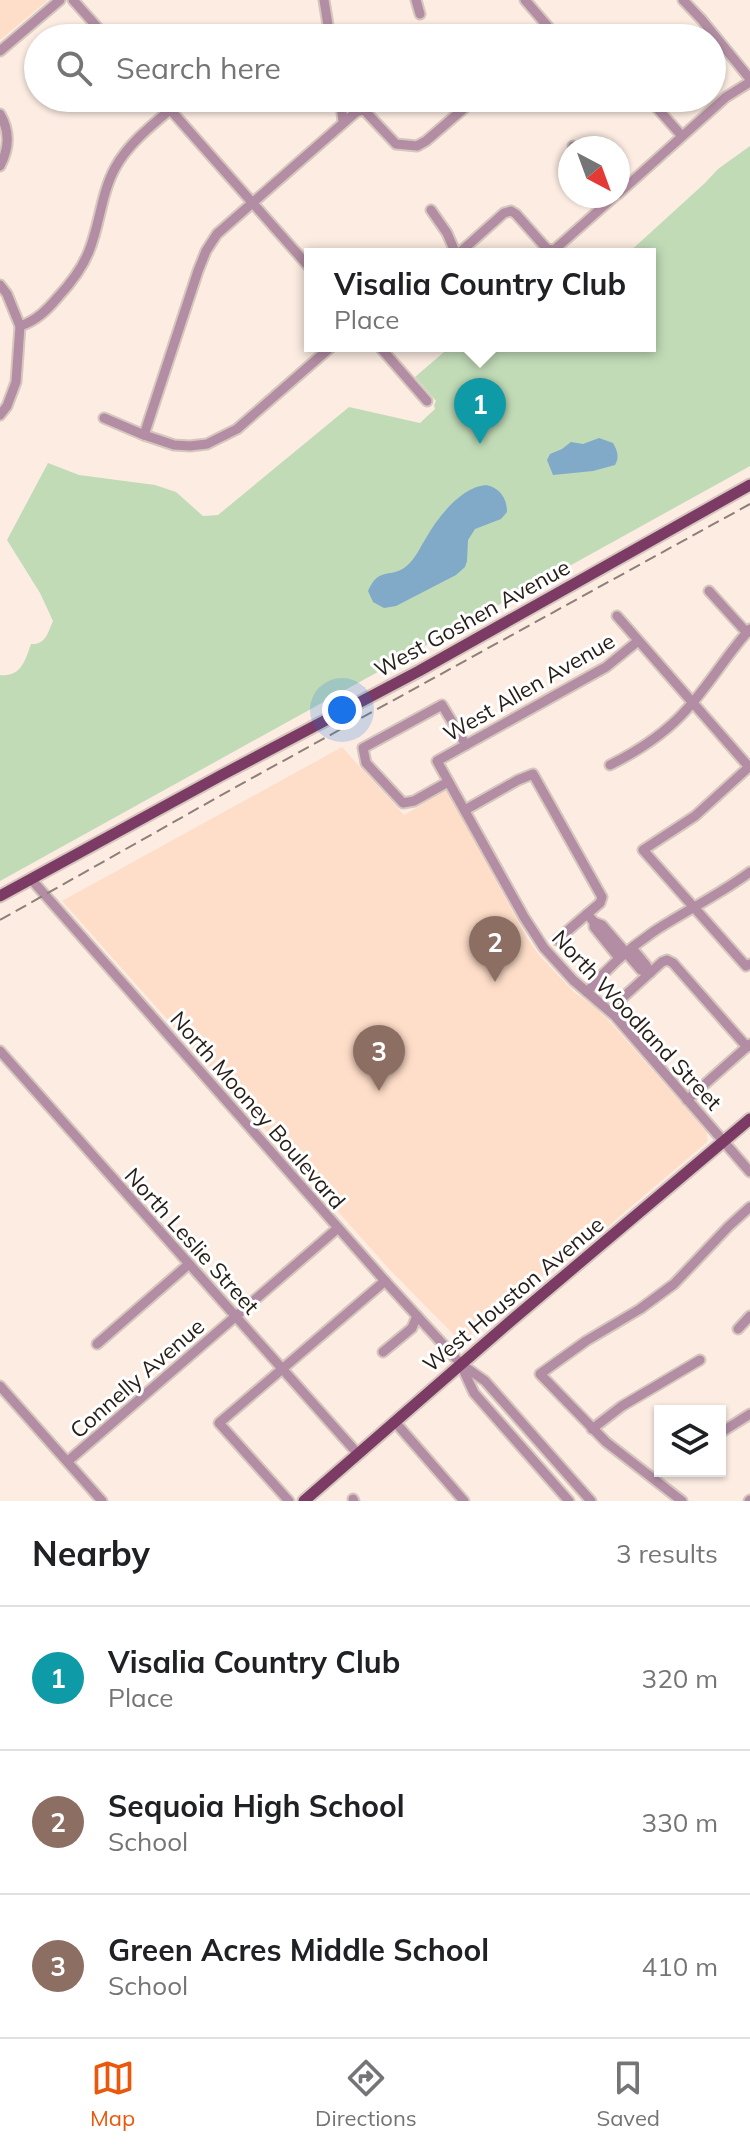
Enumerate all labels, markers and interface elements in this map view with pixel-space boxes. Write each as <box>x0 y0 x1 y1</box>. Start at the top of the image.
search box <box>24 24 726 112</box>
icon: search <box>52 46 96 90</box>
text: Search here <box>116 49 281 87</box>
north arrow <box>558 136 630 208</box>
popup <box>304 248 656 352</box>
text: Visalia Country Club <box>334 265 626 303</box>
text: Place <box>334 303 399 336</box>
pin: 1 <box>454 378 506 444</box>
street label: West Goshen Avenue <box>369 553 575 683</box>
street label: West Allen Avenue <box>438 627 620 747</box>
your location <box>322 690 362 730</box>
pin: 2 <box>469 916 521 982</box>
street label: North Woodland Street <box>546 924 728 1116</box>
street label: North Mooney Boulevard <box>164 1005 352 1215</box>
pin: 3 <box>353 1025 405 1091</box>
street label: North Leslie Street <box>119 1162 265 1320</box>
street label: West Houston Avenue <box>417 1210 609 1378</box>
street label: Connelly Avenue <box>64 1312 210 1444</box>
map controls <box>654 1405 726 1477</box>
button: layers <box>654 1405 726 1477</box>
text: Nearby <box>32 1532 150 1575</box>
text: 3 results <box>616 1537 718 1570</box>
text: Visalia Country Club <box>108 1643 400 1681</box>
text: 1 <box>50 1662 66 1695</box>
text: 320 m <box>642 1662 718 1695</box>
text: Place <box>108 1681 173 1714</box>
text: Sequoia High School <box>108 1787 405 1825</box>
text: 2 <box>50 1806 66 1839</box>
text: 330 m <box>642 1806 718 1839</box>
text: School <box>108 1825 188 1858</box>
text: Green Acres Middle School <box>108 1931 489 1969</box>
text: 3 <box>50 1950 66 1983</box>
text: 410 m <box>642 1950 718 1983</box>
text: School <box>108 1969 188 2002</box>
tab: Map <box>90 2056 135 2132</box>
tab: Directions <box>315 2056 417 2132</box>
tab: Saved <box>597 2056 660 2132</box>

